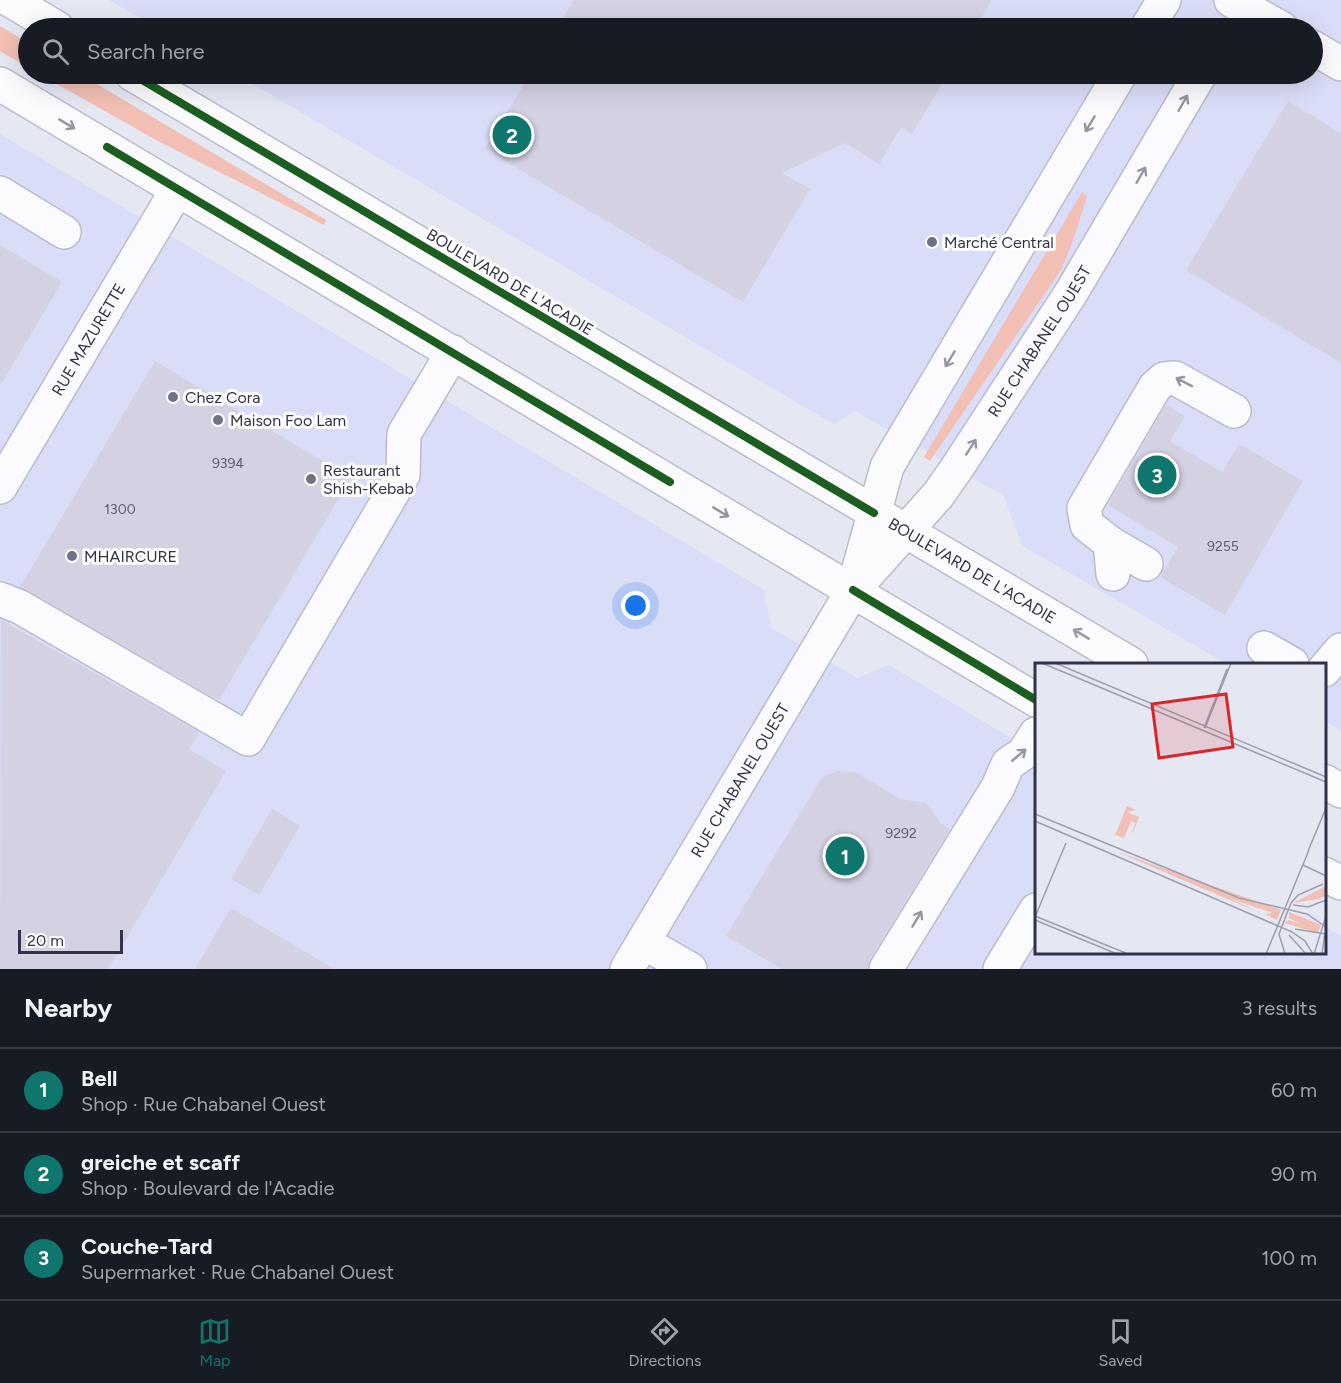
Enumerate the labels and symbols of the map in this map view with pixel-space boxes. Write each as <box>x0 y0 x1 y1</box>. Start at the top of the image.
one-way arrow <box>1177 94 1189 111</box>
pin: 2 <box>492 112 532 158</box>
one-way arrow <box>1084 115 1096 132</box>
one-way arrow <box>58 118 75 130</box>
one-way arrow <box>1135 167 1147 184</box>
street label: BOULEVARD DE L'ACADIE <box>423 225 597 339</box>
place label: Marché Central <box>944 233 1054 252</box>
marker: Marché Central <box>925 235 939 249</box>
street label: RUE CHABANEL OUEST <box>984 262 1095 420</box>
street label: RUE MAZURETTE <box>47 280 129 399</box>
one-way arrow <box>944 350 956 367</box>
one-way arrow <box>1175 376 1193 388</box>
place label: Chez Cora <box>185 388 260 407</box>
marker: Chez Cora <box>166 390 180 404</box>
place label: Maison Foo Lam <box>230 411 346 430</box>
marker: Maison Foo Lam <box>211 413 225 427</box>
one-way arrow <box>965 439 977 456</box>
pin: 3 <box>1138 452 1176 498</box>
house number: 9394 <box>212 455 244 472</box>
place label: Restaurant Shish-Kebab <box>323 461 414 498</box>
marker: Restaurant Shish-Kebab <box>304 472 318 486</box>
house number: 1300 <box>104 501 136 518</box>
one-way arrow <box>712 507 729 519</box>
street label: BOULEVARD DE L'ACADIE <box>885 514 1060 627</box>
house number: 9255 <box>1207 538 1239 555</box>
place label: MHAIRCURE <box>84 547 177 566</box>
marker: MHAIRCURE <box>65 549 79 563</box>
your location <box>621 591 650 620</box>
one-way arrow <box>1073 628 1090 640</box>
inset map <box>1035 663 1326 954</box>
street label: RUE CHABANEL OUEST <box>686 700 793 860</box>
one-way arrow <box>1011 748 1027 761</box>
house number: 9292 <box>885 825 917 842</box>
pin: 1 <box>826 834 864 878</box>
one-way arrow <box>911 911 923 928</box>
scale bar <box>18 927 123 954</box>

